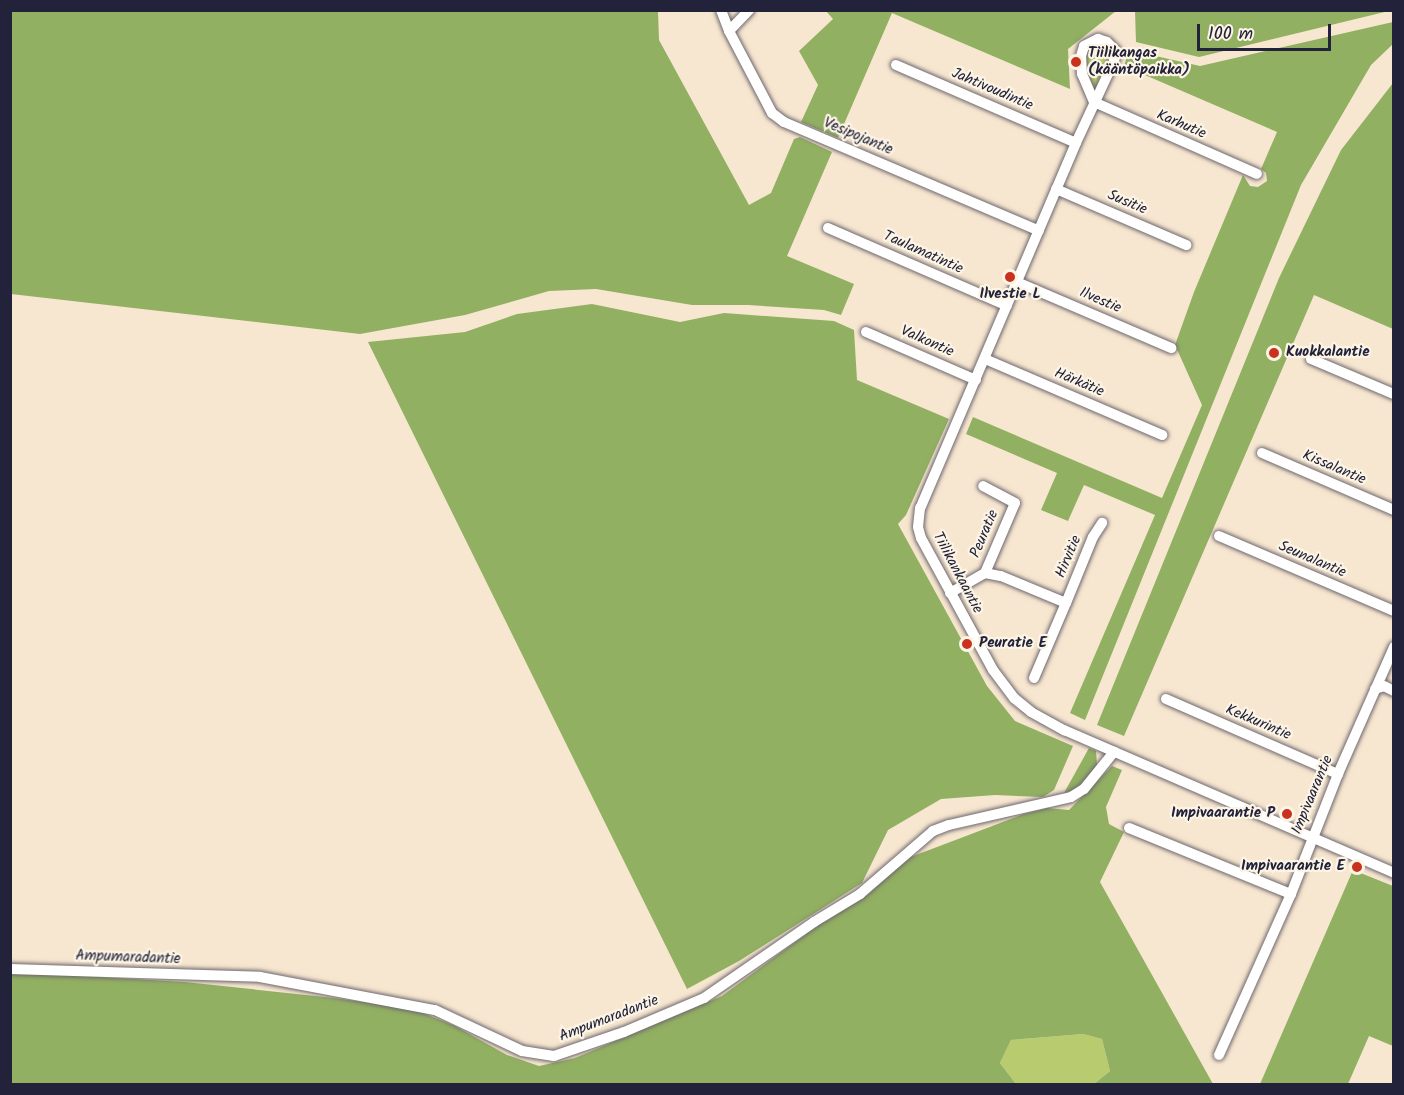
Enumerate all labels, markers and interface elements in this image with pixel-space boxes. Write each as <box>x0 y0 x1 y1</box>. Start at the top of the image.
scale bar <box>1200 12 1334 50</box>
text: 100 m <box>1208 20 1253 49</box>
place label: Tiilikangas (kääntöpaikka) <box>1088 44 1190 79</box>
marker: Tiilikangas (kääntöpaikka) <box>1069 55 1083 69</box>
street label: Jahtivoudintie <box>948 65 1036 115</box>
street label: Karhutie <box>1153 107 1209 143</box>
street label: Vesipojantie <box>821 114 895 160</box>
street label: Susitie <box>1104 187 1150 219</box>
street label: Taulamatintie <box>880 227 966 279</box>
marker: Ilvestie L <box>1003 270 1017 284</box>
street label: Ilvestie <box>1076 284 1124 318</box>
place label: Ilvestie L <box>979 286 1041 304</box>
street label: Valkontie <box>897 322 957 362</box>
place label: Kuokkalantie <box>1286 344 1370 362</box>
marker: Kuokkalantie <box>1267 346 1281 360</box>
street label: Härkätie <box>1051 364 1107 402</box>
street label: Kissalantie <box>1300 447 1368 489</box>
street label: Peuratie <box>967 507 1003 561</box>
street label: Tiilikankaantie <box>928 529 986 617</box>
street label: Hirvitie <box>1052 533 1086 581</box>
street label: Seunalantie <box>1275 538 1349 582</box>
place label: Peuratie E <box>979 635 1047 653</box>
marker: Peuratie E <box>960 637 974 651</box>
street label: Kekkurintie <box>1222 701 1294 745</box>
street label: Impivaarantie <box>1288 753 1338 837</box>
place label: Impivaarantie P <box>1171 805 1275 823</box>
marker: Impivaarantie P <box>1280 807 1294 821</box>
place label: Impivaarantie E <box>1241 858 1345 876</box>
marker: Impivaarantie E <box>1350 860 1364 874</box>
street label: Ampumaradantie <box>75 947 181 969</box>
street label: Ampumaradantie <box>557 992 661 1046</box>

